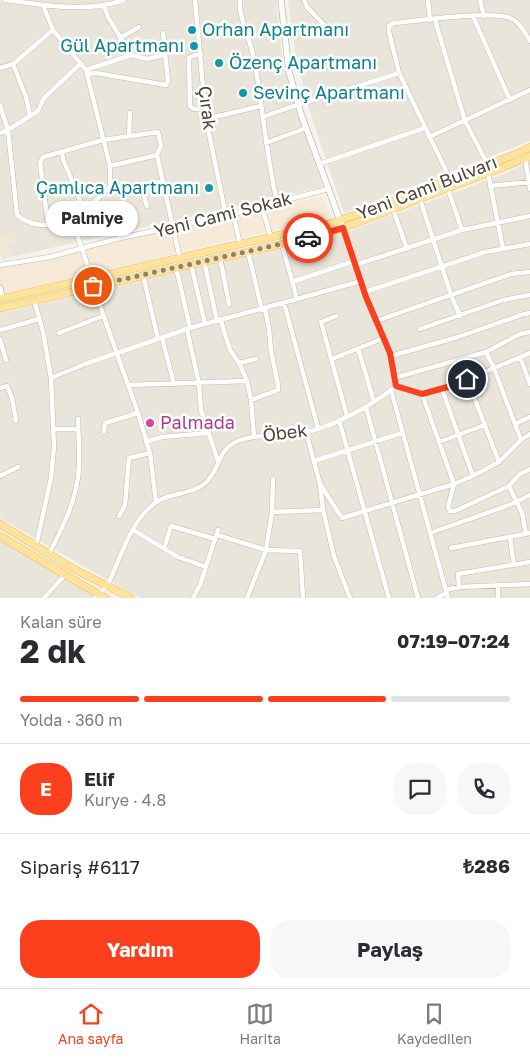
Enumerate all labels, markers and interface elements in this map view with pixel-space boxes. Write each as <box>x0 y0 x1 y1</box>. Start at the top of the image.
place label: Orhan Apartmanı <box>202 18 349 40</box>
marker: Orhan Apartmanı <box>186 24 198 36</box>
place label: Gül Apartmanı <box>60 34 184 56</box>
marker: Gül Apartmanı <box>188 40 200 52</box>
place label: Özenç Apartmanı <box>229 51 377 73</box>
marker: Özenç Apartmanı <box>213 57 225 69</box>
place label: Sevinç Apartmanı <box>253 81 405 103</box>
street label: Çırak <box>194 85 222 131</box>
marker: Sevinç Apartmanı <box>237 87 249 99</box>
street label: Yeni Cami Bulvarı <box>353 150 500 224</box>
place label: Çamlıca Apartmanı <box>36 176 199 198</box>
marker: Çamlıca Apartmanı <box>203 182 215 194</box>
street label: Yeni Cami Sokak <box>152 186 294 242</box>
callout: Palmiye <box>47 201 139 236</box>
text: Palmiye <box>61 208 123 228</box>
courier <box>283 213 333 263</box>
icon: car <box>294 224 322 252</box>
pin <box>72 265 114 307</box>
icon: bag <box>79 272 107 300</box>
pin <box>446 358 488 400</box>
icon: home <box>453 365 481 393</box>
place label: Palmada <box>160 411 235 433</box>
marker: Palmada <box>144 417 156 429</box>
street label: Öbek <box>261 418 309 446</box>
text: Kalan süre <box>20 612 101 632</box>
text: 07:19–07:24 <box>397 629 510 652</box>
text: 2 dk <box>20 632 86 670</box>
text: Yolda · 360 m <box>20 710 122 730</box>
button: chat <box>394 763 446 815</box>
button: phone <box>458 763 510 815</box>
text: Elif <box>84 767 114 790</box>
text: E <box>40 777 52 800</box>
text: Kurye · 4.8 <box>84 790 166 810</box>
text: ₺286 <box>463 854 510 877</box>
text: Sipariş #6117 <box>20 855 140 878</box>
button: Yardım <box>20 920 260 978</box>
button: Paylaş <box>270 920 510 978</box>
tab: Ana sayfa <box>58 1000 123 1047</box>
tab: Harita <box>240 1000 281 1047</box>
tab: Kaydedilen <box>397 1000 472 1047</box>

